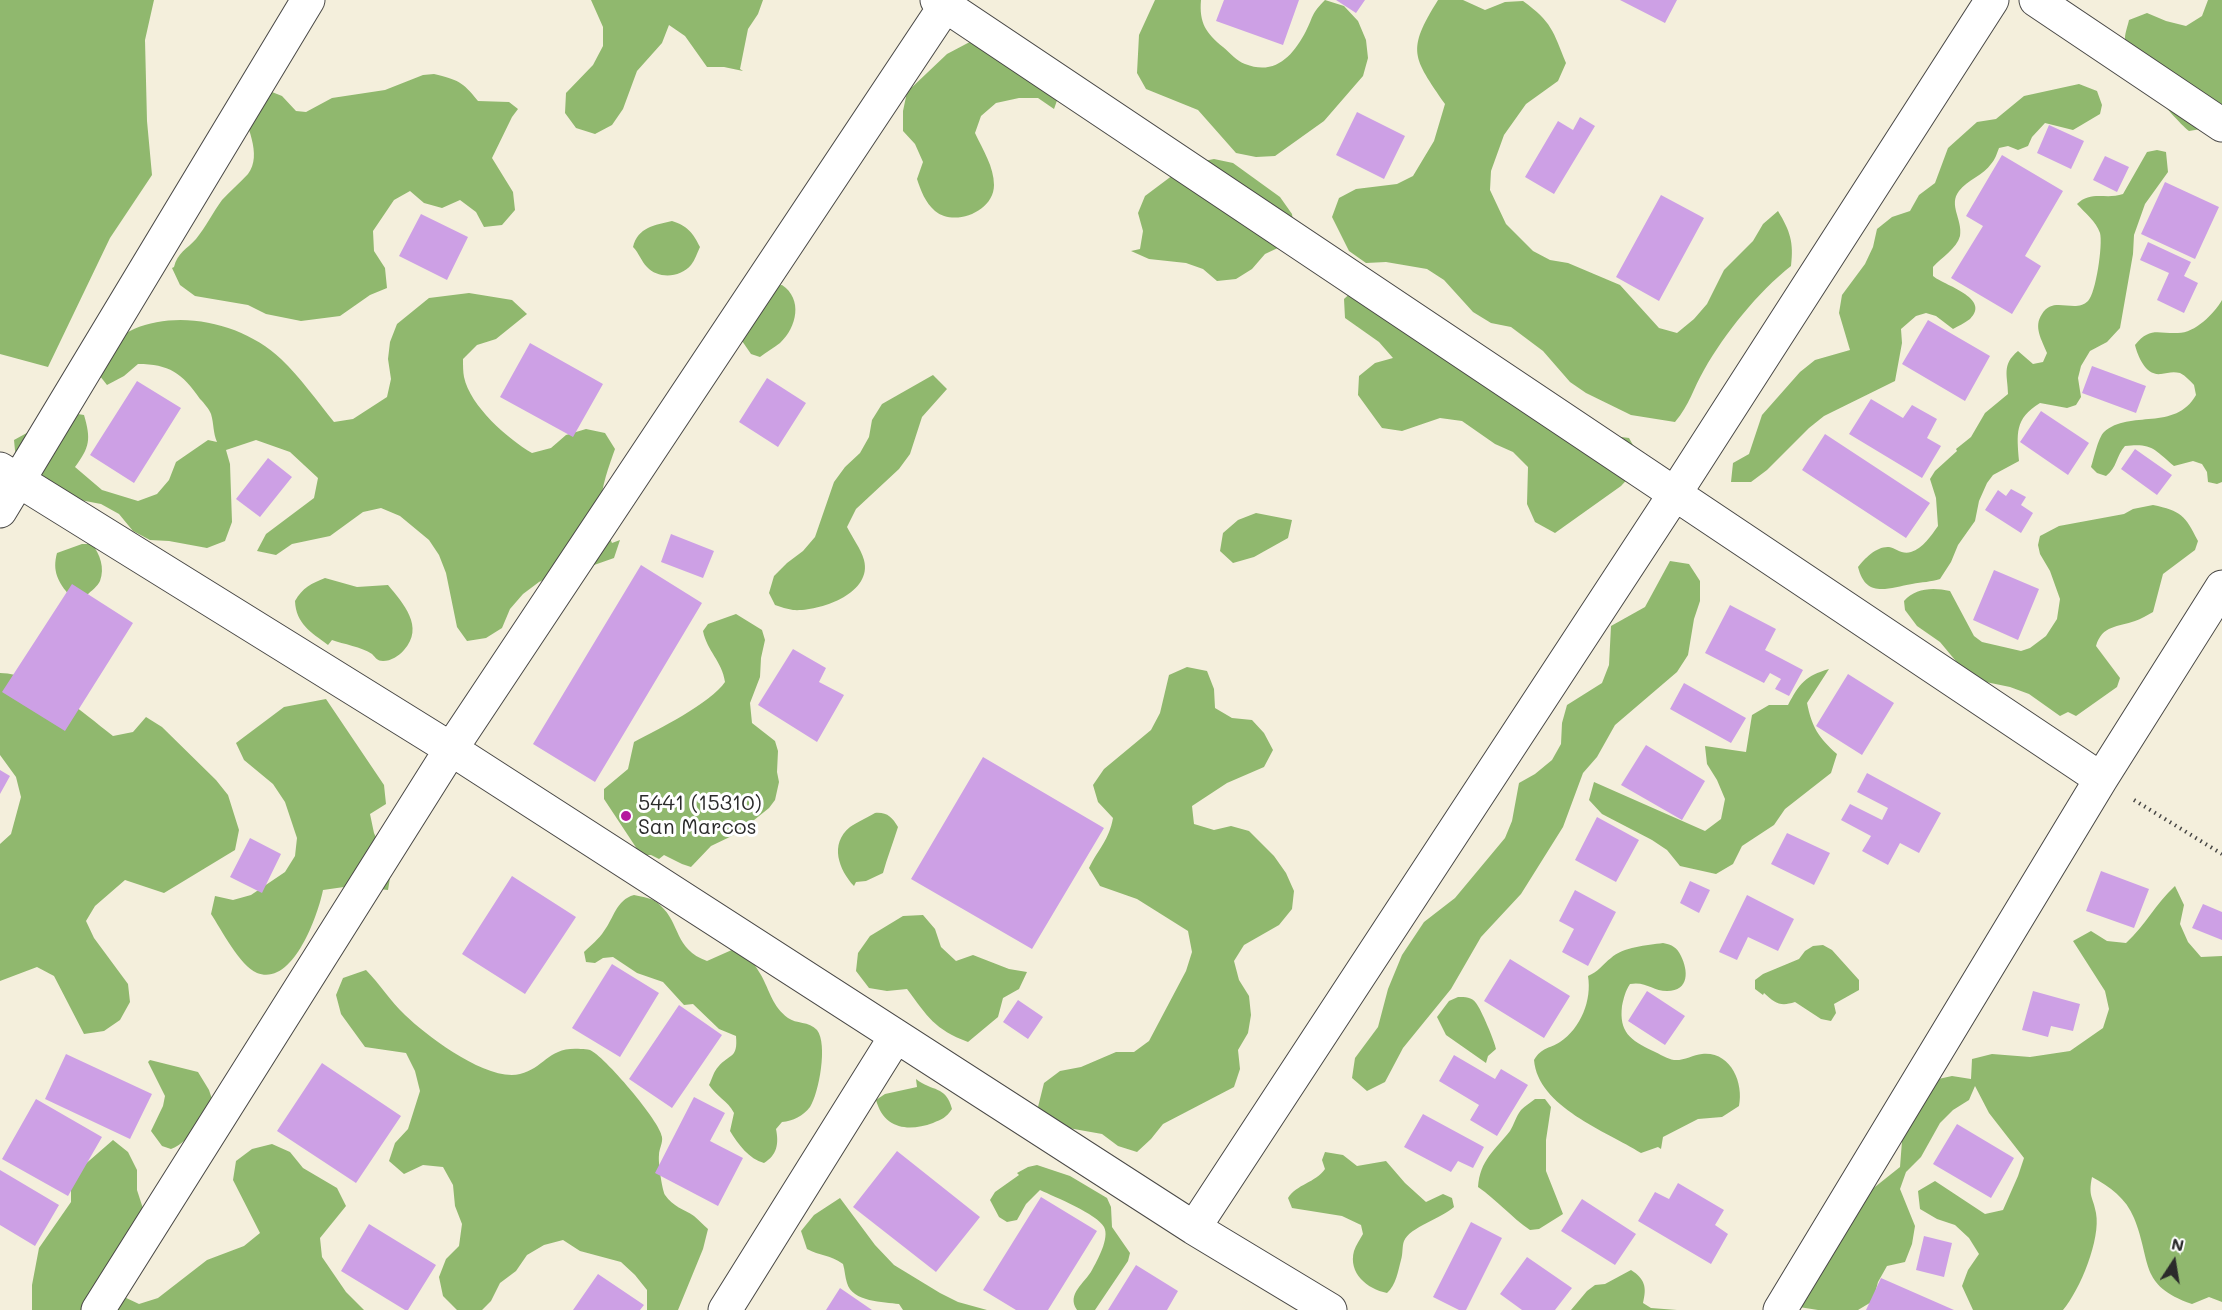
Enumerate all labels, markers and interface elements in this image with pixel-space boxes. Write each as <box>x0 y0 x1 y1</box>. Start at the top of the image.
place label: 5441 (15310) San Marcos <box>638 791 762 841</box>
marker: 5441 (15310) San Marcos <box>619 809 633 823</box>
north arrow <box>2144 1232 2204 1292</box>
text: N <box>2170 1232 2186 1255</box>

